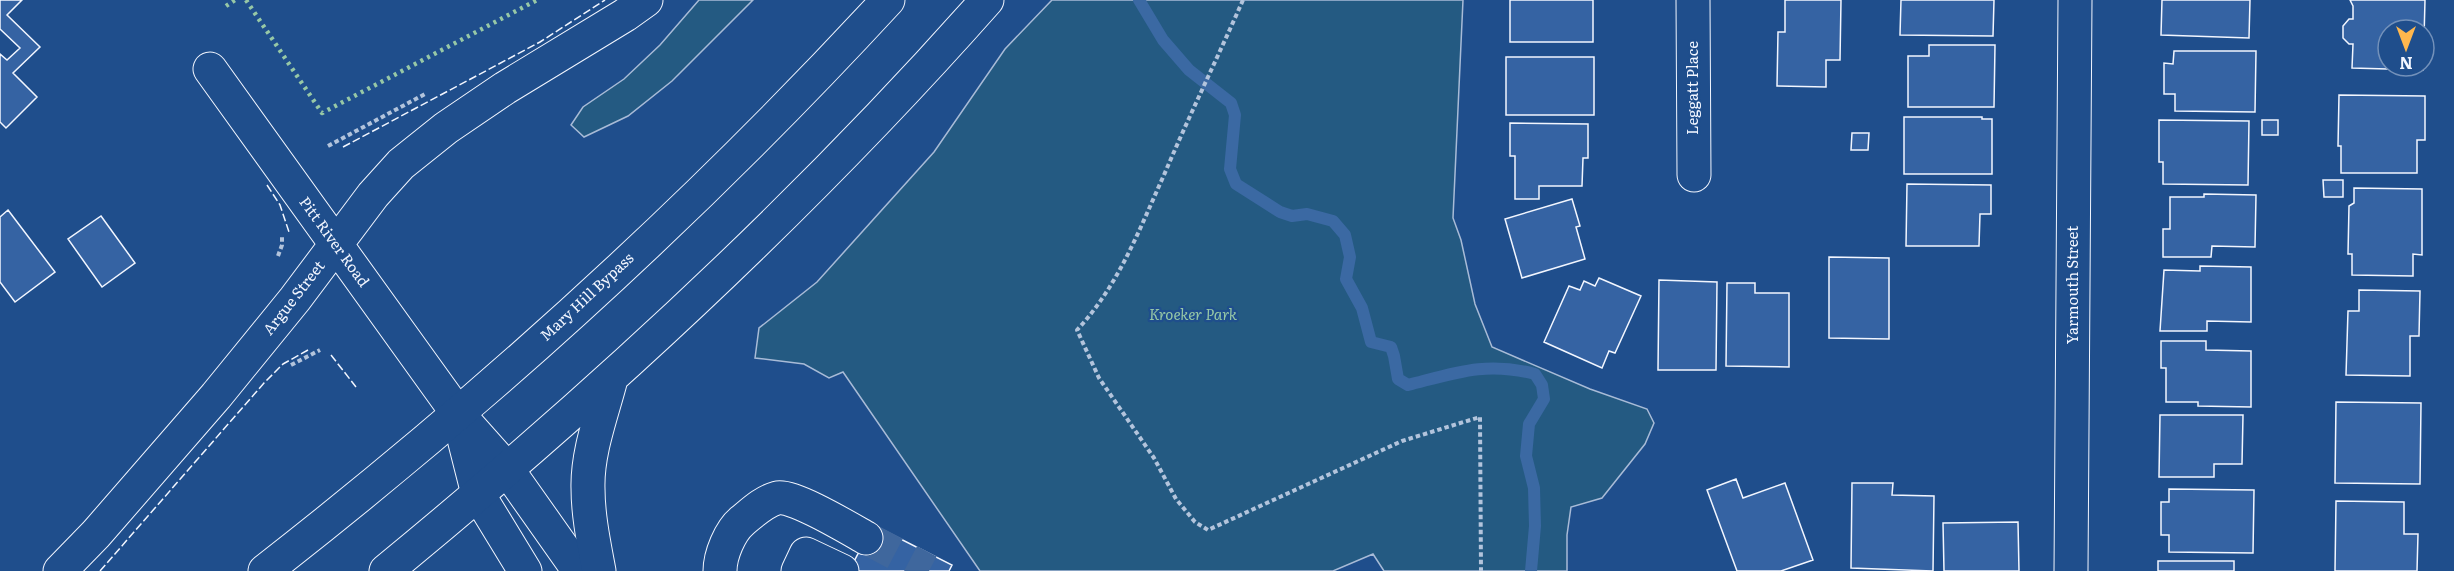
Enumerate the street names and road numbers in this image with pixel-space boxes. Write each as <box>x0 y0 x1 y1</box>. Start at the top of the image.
street label: Leggatt Place <box>1680 41 1703 135</box>
street label: Pitt River Road <box>295 191 376 291</box>
street label: Yarmouth Street <box>2060 226 2083 344</box>
street label: Mary Hill Bypass <box>534 246 638 346</box>
street label: Argue Street <box>256 255 329 339</box>

